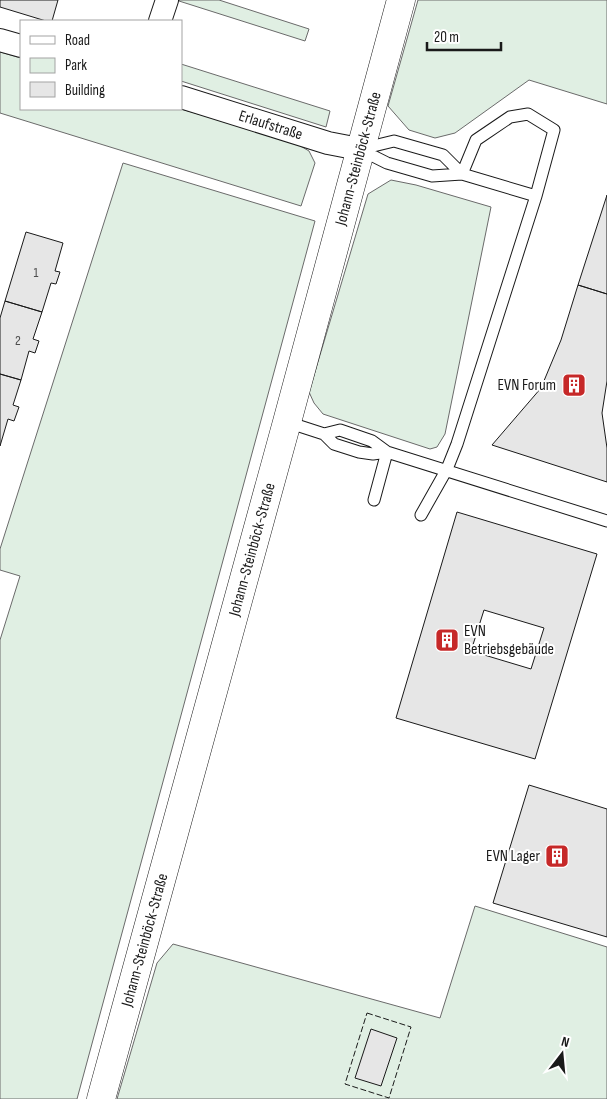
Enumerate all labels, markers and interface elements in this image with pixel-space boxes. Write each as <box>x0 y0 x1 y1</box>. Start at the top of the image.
legend <box>20 20 182 110</box>
scale bar <box>427 20 501 52</box>
text: 20 m <box>434 28 459 47</box>
text: Road <box>65 31 90 50</box>
text: Park <box>65 56 87 75</box>
text: Building <box>65 81 105 100</box>
street label: Johann-Steinböck-Straße <box>331 90 385 228</box>
street label: Erlaufstraße <box>236 106 305 144</box>
house number: 1 <box>34 264 39 281</box>
house number: 2 <box>15 332 21 349</box>
building icon: EVN Forum <box>561 372 587 398</box>
place label: EVN Forum <box>497 376 556 395</box>
street label: Johann-Steinböck-Straße <box>224 481 279 619</box>
place label: EVN Betriebsgebäude <box>464 622 554 659</box>
building icon: EVN Betriebsgebäude <box>434 627 460 653</box>
building icon: EVN Lager <box>544 843 570 869</box>
place label: EVN Lager <box>486 847 540 866</box>
street label: Johann-Steinböck-Straße <box>117 871 172 1010</box>
north arrow <box>537 1029 587 1079</box>
text: N <box>560 1033 571 1051</box>

